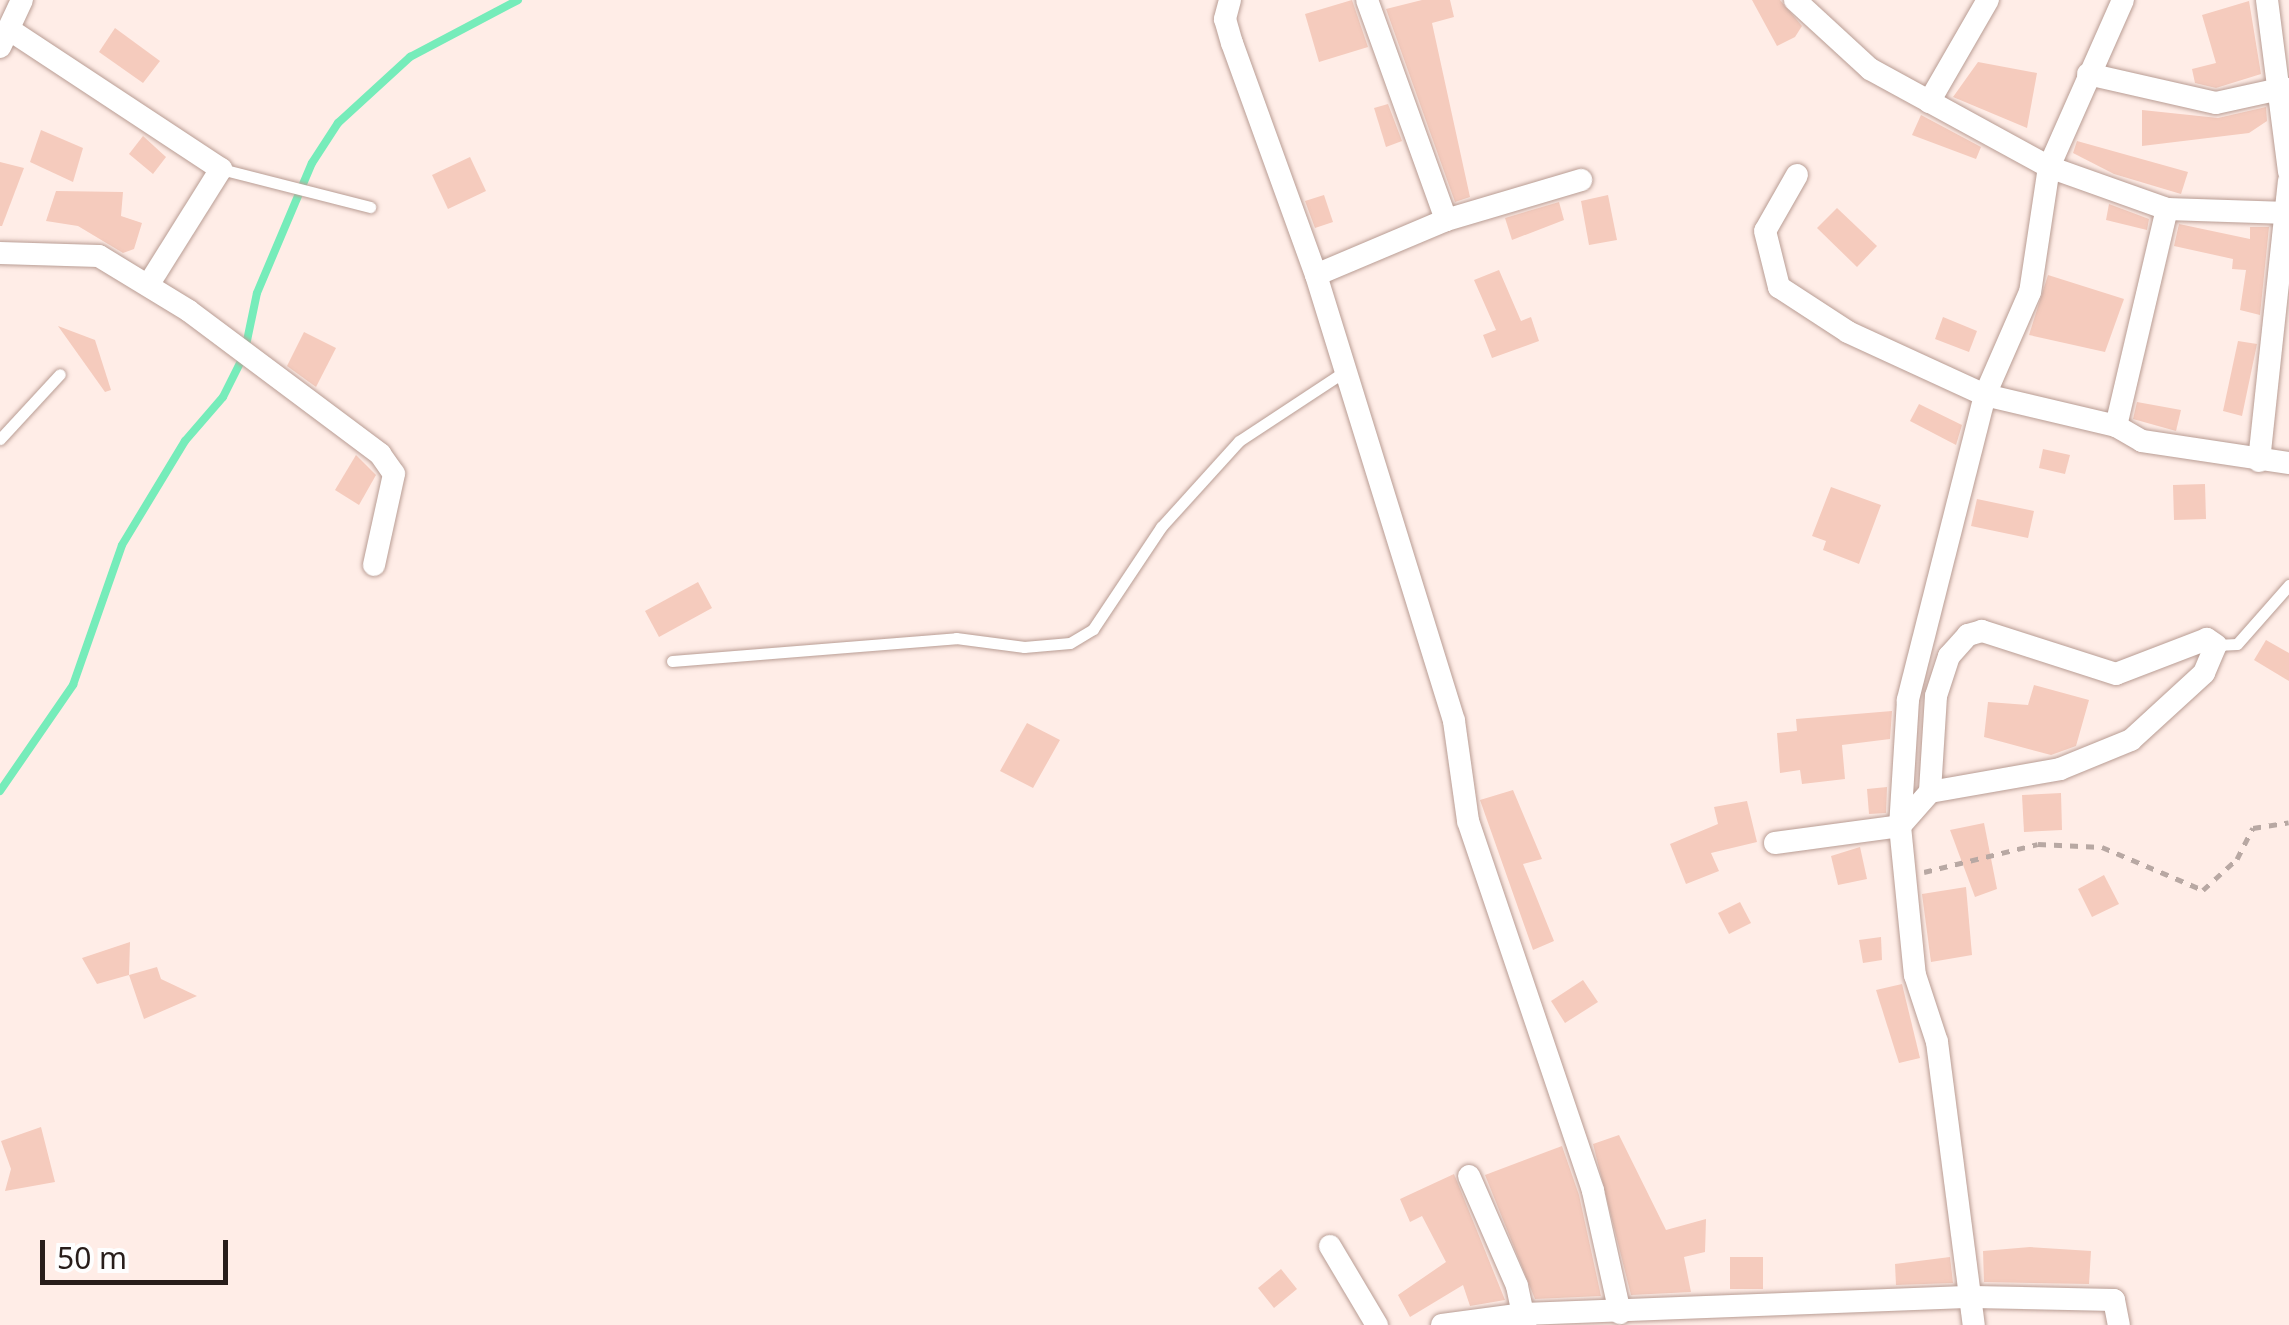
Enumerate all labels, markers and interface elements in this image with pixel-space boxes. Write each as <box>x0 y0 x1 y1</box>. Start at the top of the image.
scale bar <box>45 1220 232 1282</box>
text: 50 m <box>57 1237 127 1278</box>

